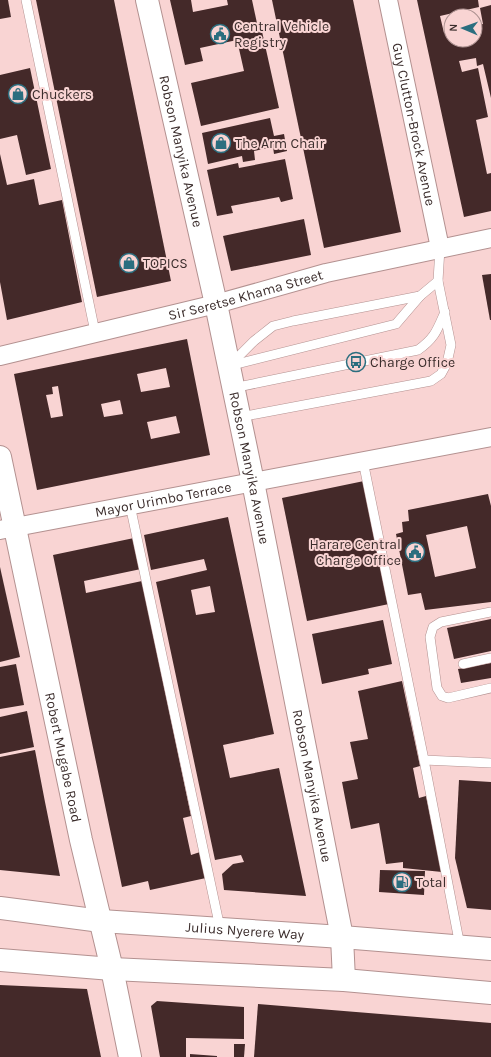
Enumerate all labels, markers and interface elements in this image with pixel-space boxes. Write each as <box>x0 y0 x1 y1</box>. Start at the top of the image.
north arrow <box>443 8 483 48</box>
place label: Central Vehicle Registry <box>234 18 329 51</box>
public building icon: Central Vehicle Registry <box>209 23 231 45</box>
text: N <box>447 23 460 32</box>
street label: Guy Clutton-Brock Avenue <box>388 41 439 207</box>
street label: Robson Manyika Avenue <box>155 74 206 229</box>
shop icon: Chuckers <box>7 83 29 105</box>
place label: Chuckers <box>32 86 92 103</box>
shop icon: The Arm Chair <box>210 132 232 154</box>
place label: The Arm Chair <box>235 135 325 152</box>
shop icon: TOPICS <box>118 252 140 274</box>
place label: TOPICS <box>143 255 188 272</box>
street label: Sir Seretse Khama Street <box>167 266 325 324</box>
bus stop icon: Charge Office <box>345 351 367 373</box>
place label: Charge Office <box>370 354 455 371</box>
street label: Robson Manyika Avenue <box>225 390 273 546</box>
street label: Mayor Urimbo Terrace <box>94 478 233 521</box>
place label: Harare Central Charge Office <box>309 536 401 569</box>
public building icon: Harare Central Charge Office <box>404 541 426 563</box>
street label: Robert Mugabe Road <box>41 691 85 824</box>
street label: Robson Manyika Avenue <box>289 708 335 864</box>
fuel station icon: Total <box>391 871 413 893</box>
place label: Total <box>416 874 446 891</box>
street label: Julius Nyerere Way <box>185 919 305 944</box>

